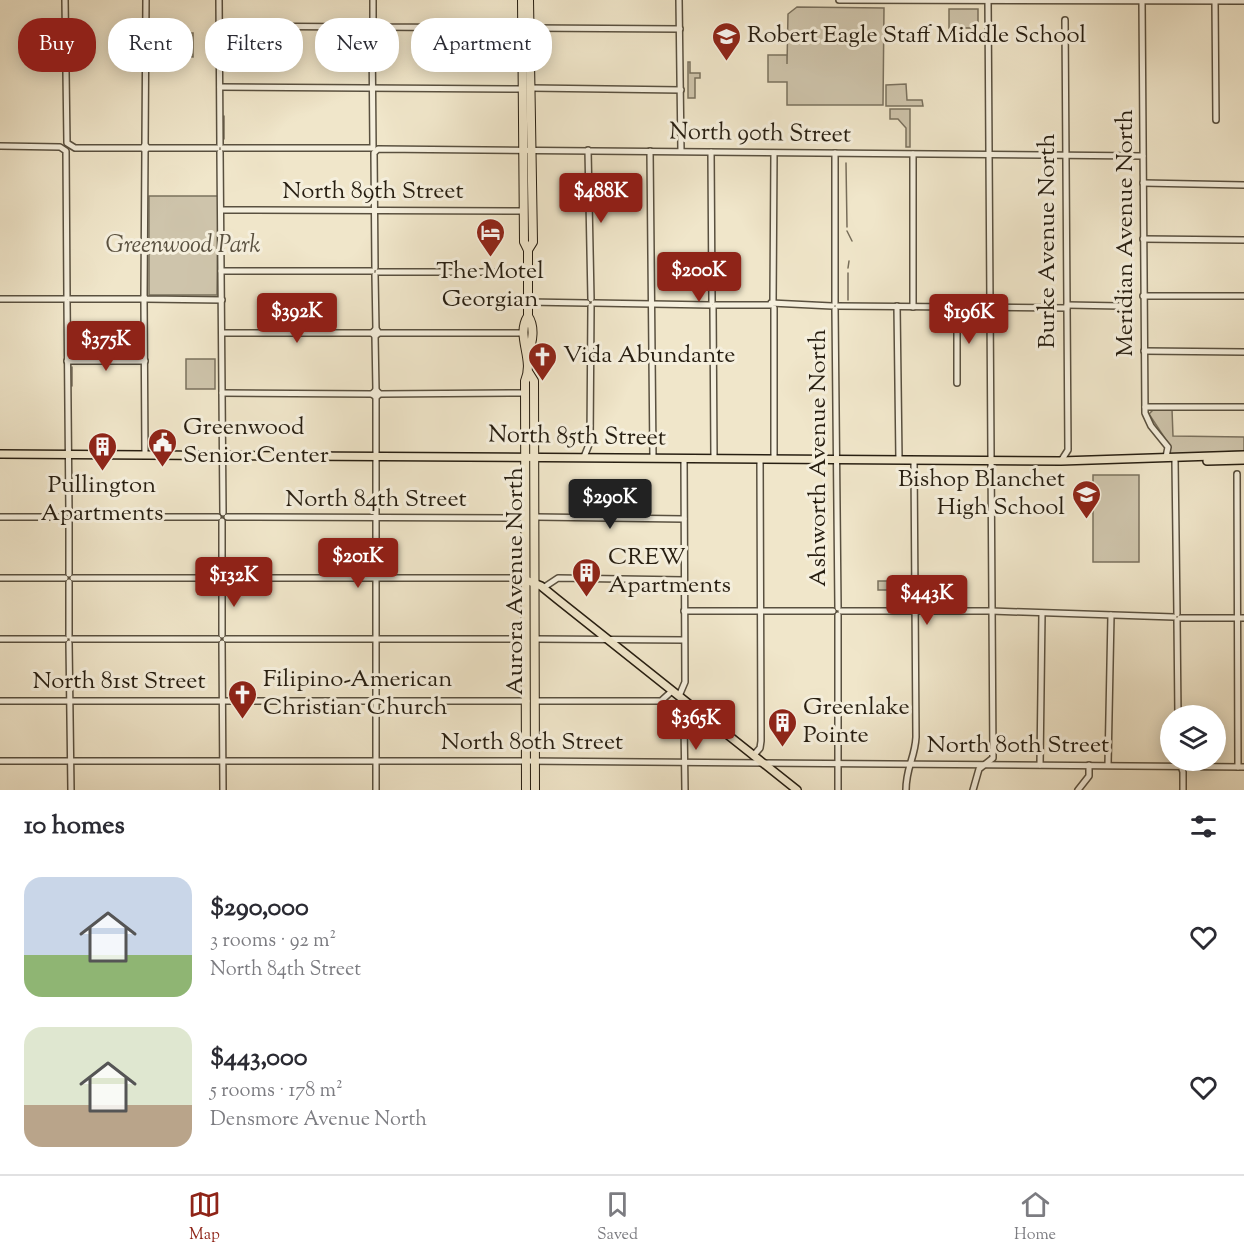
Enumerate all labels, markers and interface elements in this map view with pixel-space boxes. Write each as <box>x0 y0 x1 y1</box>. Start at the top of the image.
chip: Buy <box>18 18 96 72</box>
chip: Rent <box>108 18 193 72</box>
chip: Filters <box>205 18 303 72</box>
chip: New <box>315 18 399 72</box>
chip: Apartment <box>411 18 552 72</box>
place label: Robert Eagle Staff Middle School <box>747 19 1086 53</box>
school or university icon: Robert Eagle Staff Middle School <box>710 20 742 62</box>
street label: Meridian Avenue North <box>1109 109 1143 357</box>
street label: North 90th Street <box>669 115 851 153</box>
street label: Burke Avenue North <box>1031 133 1065 349</box>
pin: $488K <box>559 173 643 224</box>
street label: North 89th Street <box>282 175 464 209</box>
text: $488K <box>573 178 629 207</box>
hotel icon: The Motel Georgian <box>474 216 506 258</box>
park label: Greenwood Park <box>106 229 261 263</box>
pin: $200K <box>657 252 741 303</box>
place label: The Motel Georgian <box>436 255 544 317</box>
text: $200K <box>671 257 727 286</box>
pin: $392K <box>255 293 339 344</box>
pin: $196K <box>927 294 1011 345</box>
text: $392K <box>271 298 323 327</box>
text: $196K <box>943 299 995 328</box>
pin: $375K <box>64 321 148 372</box>
text: $375K <box>81 326 131 355</box>
street label: Ashworth Avenue North <box>802 329 836 587</box>
place label: Vida Abundante <box>563 339 736 373</box>
church icon: Vida Abundante <box>526 340 558 382</box>
place label: Greenwood Senior Center <box>183 411 329 473</box>
street label: North 85th Street <box>488 418 666 456</box>
public building icon: Greenwood Senior Center <box>146 426 178 468</box>
building icon: Pullington Apartments <box>86 430 118 472</box>
place label: Bishop Blanchet High School <box>898 463 1065 525</box>
street label: Aurora Avenue North <box>499 467 533 695</box>
place label: Pullington Apartments <box>41 469 163 531</box>
school or university icon: Bishop Blanchet High School <box>1070 478 1102 520</box>
pin: $290K <box>568 479 652 530</box>
street label: North 84th Street <box>285 483 467 517</box>
text: $290K <box>583 484 637 513</box>
pin: $201K <box>316 538 400 589</box>
place label: CREW Apartments <box>608 541 731 603</box>
text: $201K <box>332 543 384 572</box>
building icon: CREW Apartments <box>571 556 603 598</box>
pin: $132K <box>192 557 276 608</box>
text: $132K <box>209 562 259 591</box>
pin: $443K <box>885 575 969 626</box>
text: $443K <box>900 580 954 609</box>
place label: Filipino-American Christian Church <box>263 663 452 725</box>
street label: North 81st Street <box>32 665 206 699</box>
church icon: Filipino-American Christian Church <box>226 678 258 720</box>
place label: Greenlake Pointe <box>803 691 910 753</box>
pin: $365K <box>654 700 738 751</box>
text: $365K <box>671 705 721 734</box>
map controls <box>1160 705 1226 771</box>
button: layers <box>1160 705 1226 771</box>
building icon: Greenlake Pointe <box>766 706 798 748</box>
street label: North 80th Street <box>441 726 623 760</box>
street label: North 80th Street <box>927 729 1109 763</box>
text: 10 homes <box>24 808 125 845</box>
icon: filters <box>1187 810 1220 843</box>
text: $290,000 <box>210 890 309 927</box>
icon: home <box>72 901 144 973</box>
icon: heart <box>1187 921 1220 954</box>
text: 3 rooms · 92 m² <box>210 927 336 956</box>
text: North 84th Street <box>210 956 361 985</box>
text: $443,000 <box>210 1040 308 1077</box>
icon: home <box>72 1051 144 1123</box>
icon: heart <box>1187 1071 1220 1104</box>
text: 5 rooms · 178 m² <box>210 1077 343 1106</box>
text: Densmore Avenue North <box>210 1106 427 1135</box>
tab: Map <box>188 1188 221 1247</box>
tab: Saved <box>597 1188 638 1247</box>
tab: Home <box>1014 1188 1056 1247</box>

